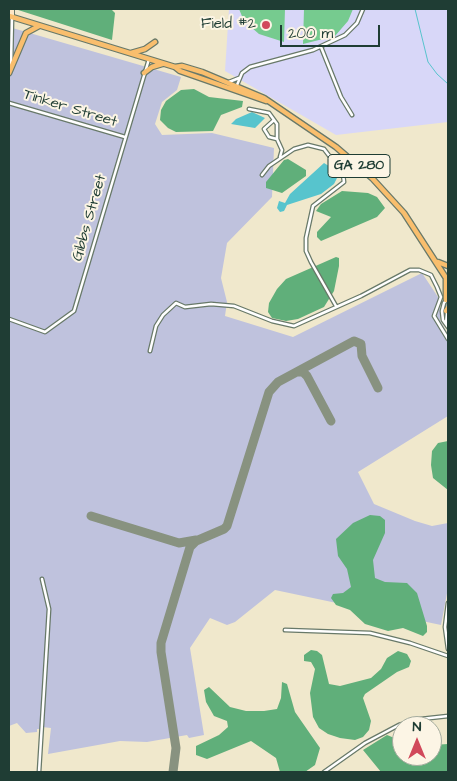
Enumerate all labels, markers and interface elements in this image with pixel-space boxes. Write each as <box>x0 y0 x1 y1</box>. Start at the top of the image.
scale bar <box>282 15 382 47</box>
place label: Field #2 <box>201 16 256 34</box>
marker: Field #2 <box>260 19 272 31</box>
text: 200 m <box>288 23 333 44</box>
street label: Tinker Street <box>21 86 119 132</box>
road number: GA 280 <box>328 154 390 178</box>
street label: Gibbs Street <box>69 173 111 263</box>
north arrow <box>392 716 442 766</box>
text: N <box>413 717 421 737</box>

